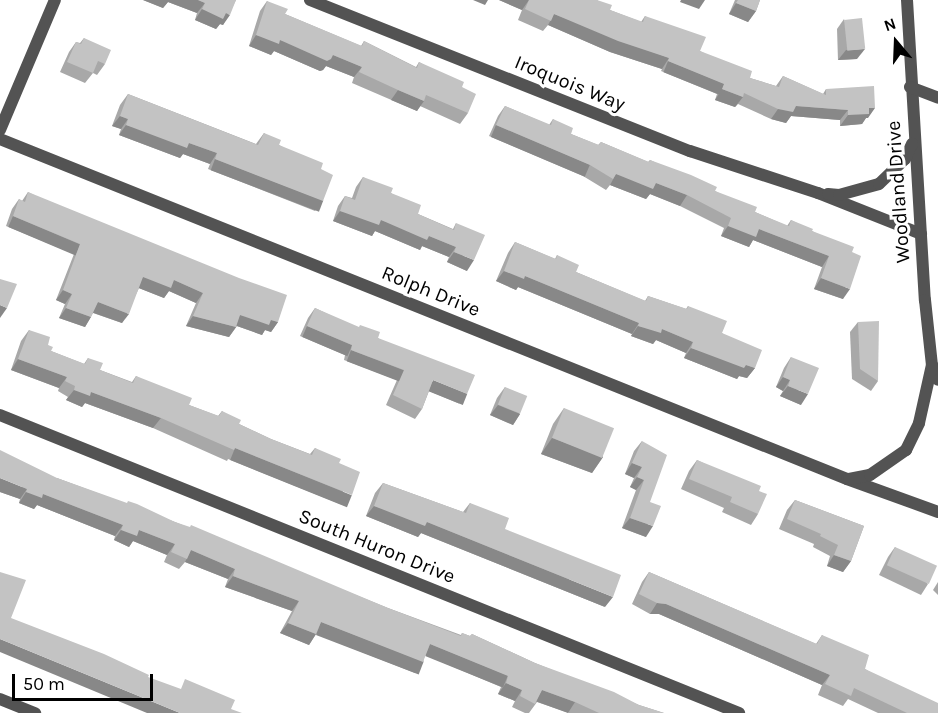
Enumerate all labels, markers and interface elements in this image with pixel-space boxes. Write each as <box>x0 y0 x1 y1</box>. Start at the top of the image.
north arrow <box>866 12 926 72</box>
text: N <box>881 14 898 35</box>
street label: Iroquois Way <box>511 50 629 116</box>
street label: Woodland Drive <box>881 120 915 264</box>
street label: Rolph Drive <box>378 260 484 322</box>
street label: South Huron Drive <box>295 504 459 588</box>
scale bar <box>15 662 156 700</box>
text: 50 m <box>23 673 65 695</box>

